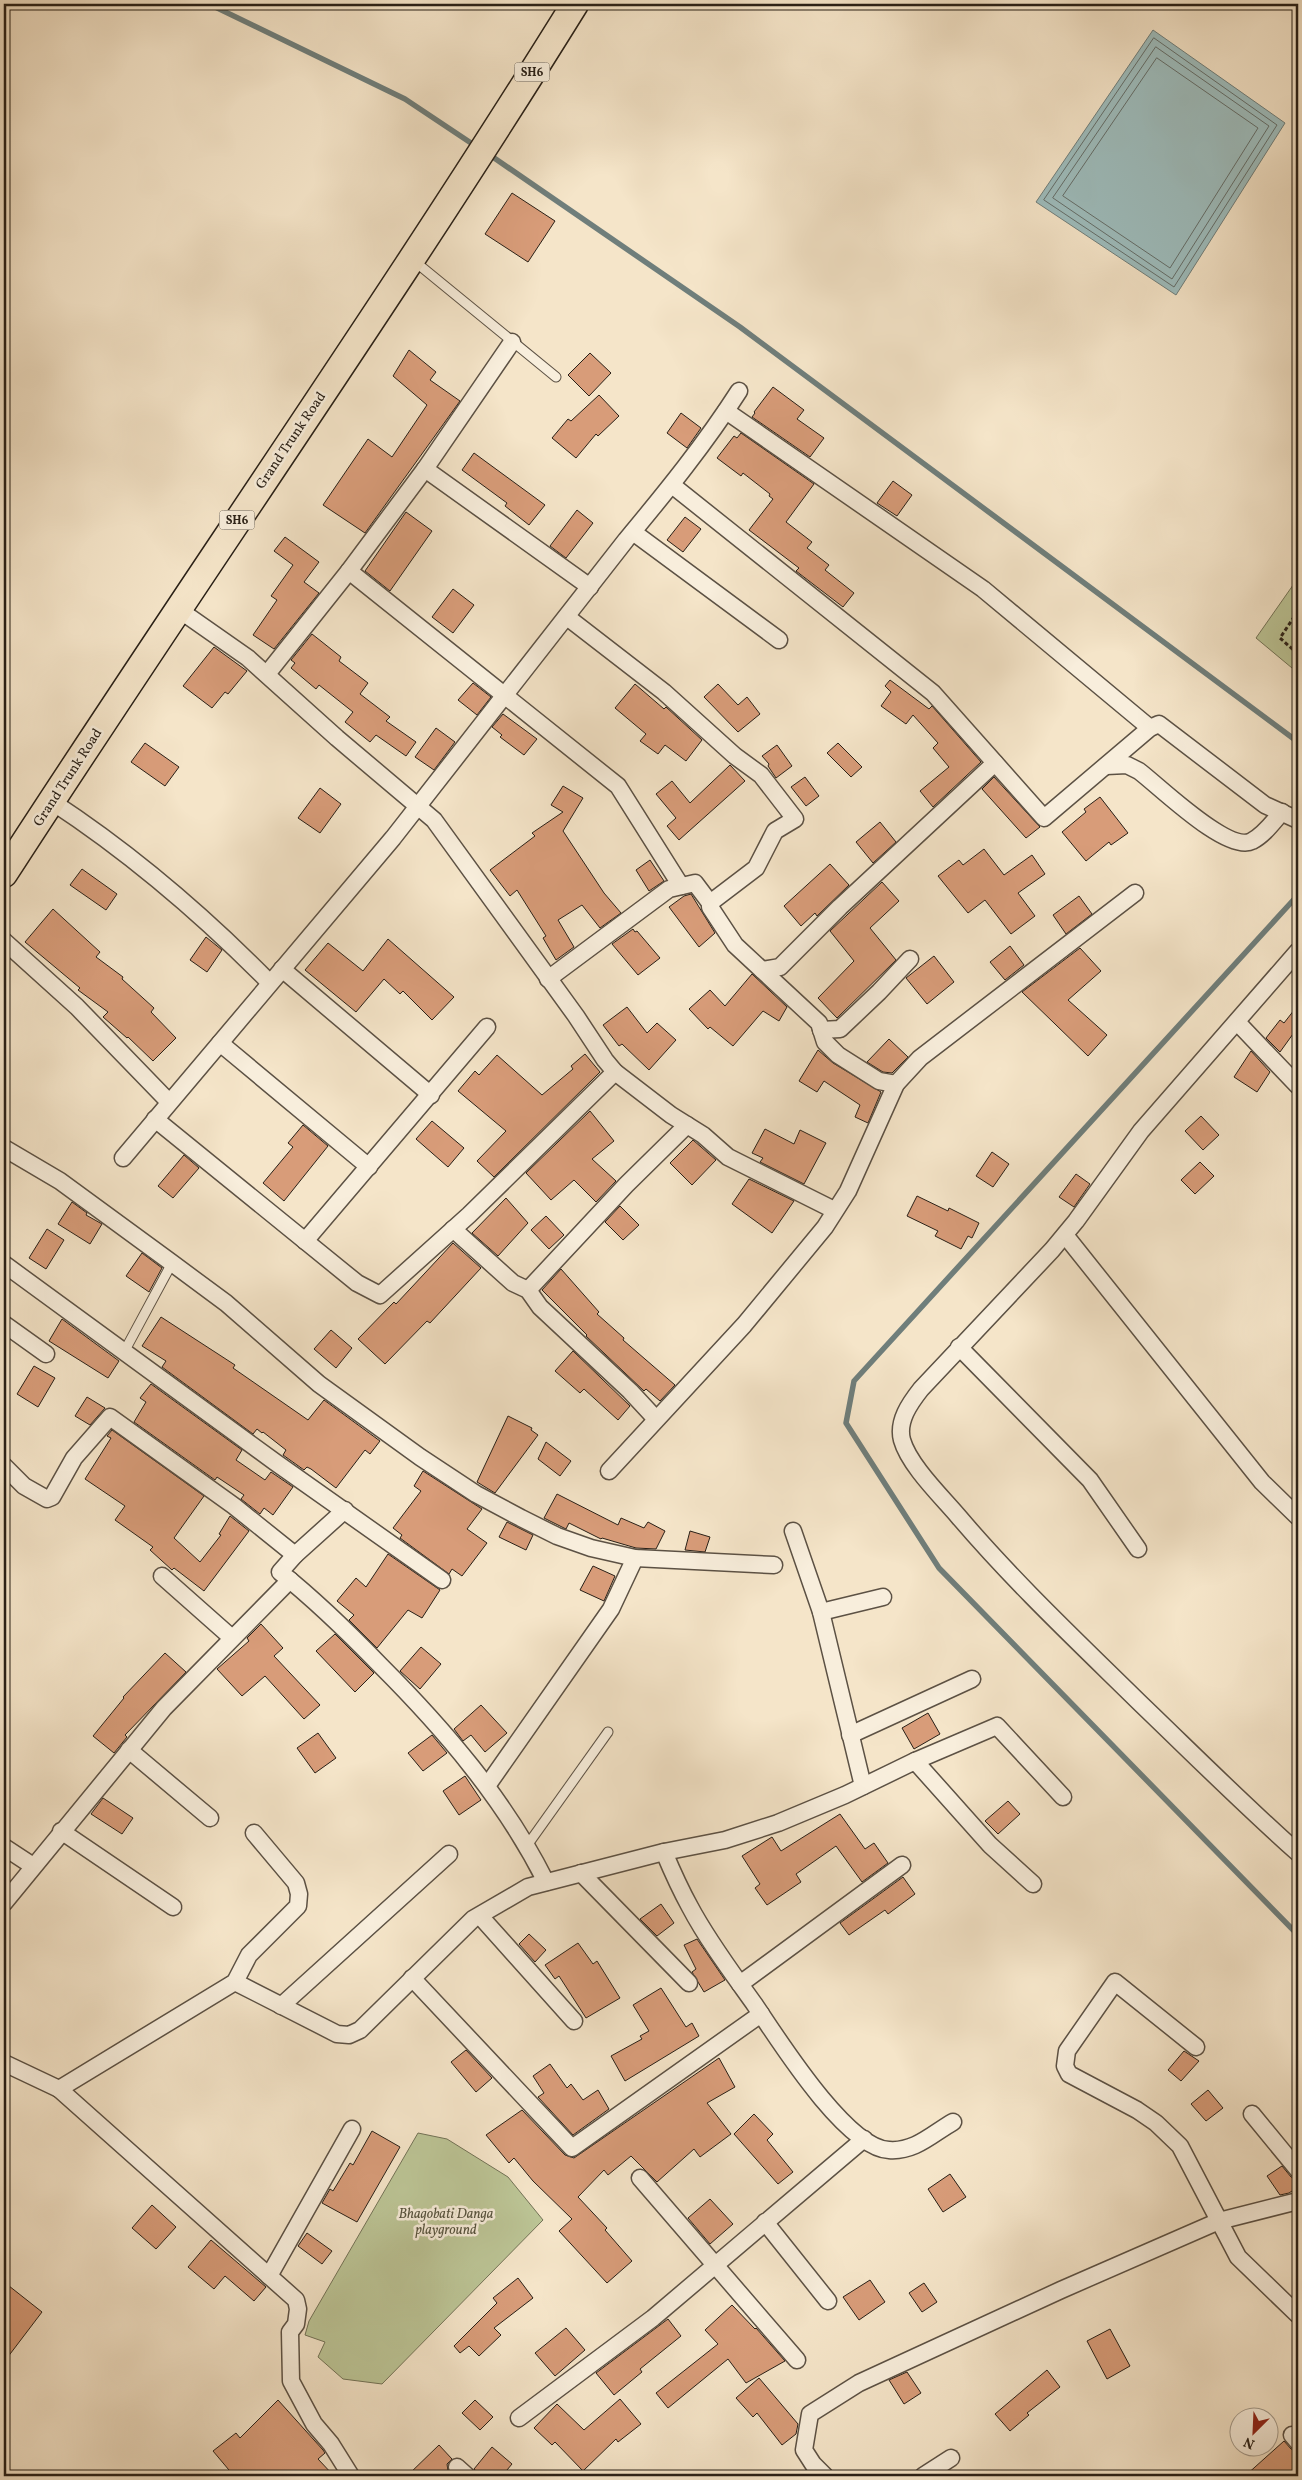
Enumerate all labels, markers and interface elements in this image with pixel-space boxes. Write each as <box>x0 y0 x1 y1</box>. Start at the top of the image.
road number: SH6 <box>514 62 550 82</box>
street label: Grand Trunk Road <box>252 388 331 493</box>
road number: SH6 <box>220 510 254 530</box>
street label: Grand Trunk Road <box>29 725 107 831</box>
park label: Bhagobati Danga playground <box>399 2205 494 2240</box>
north arrow <box>1230 2408 1280 2458</box>
text: N <box>1241 2432 1258 2453</box>

